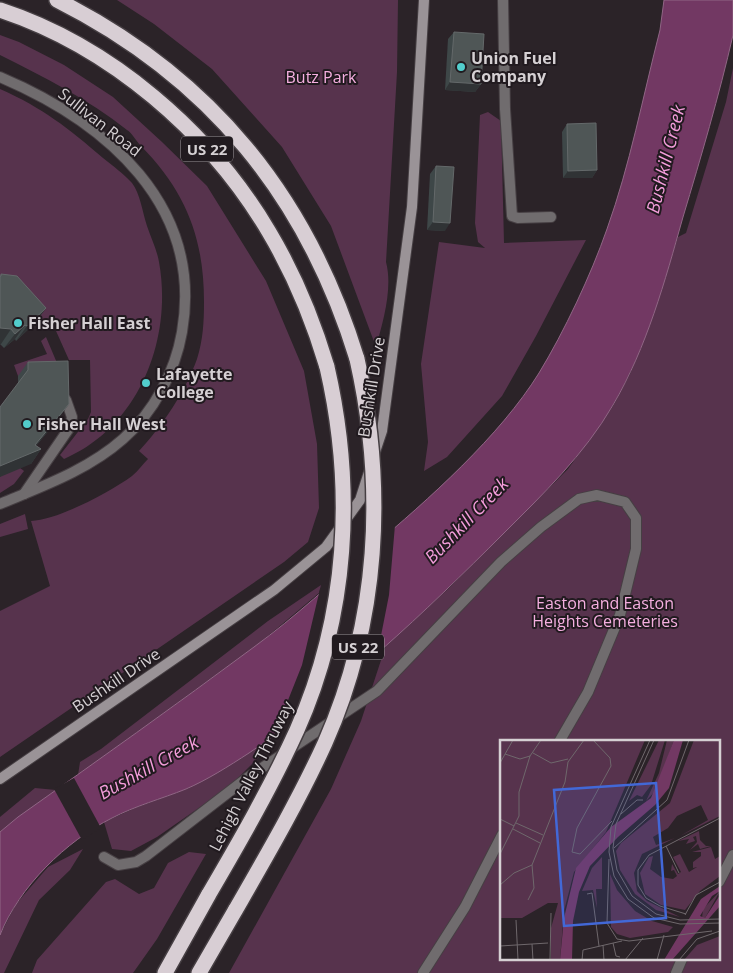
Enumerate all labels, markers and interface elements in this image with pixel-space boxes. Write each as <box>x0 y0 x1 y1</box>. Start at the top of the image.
place label: Union Fuel Company <box>471 47 557 87</box>
marker: Union Fuel Company <box>455 61 467 73</box>
park label: Butz Park <box>286 66 357 88</box>
street label: Sullivan Road <box>54 83 146 161</box>
water label: Bushkill Creek <box>640 101 690 216</box>
road number: US 22 <box>181 136 233 162</box>
place label: Fisher Hall East <box>28 312 150 334</box>
marker: Fisher Hall East <box>12 317 24 329</box>
street label: Bushkill Drive <box>352 335 390 439</box>
place label: Lafayette College <box>156 363 232 403</box>
marker: Lafayette College <box>140 377 152 389</box>
place label: Fisher Hall West <box>37 413 166 435</box>
marker: Fisher Hall West <box>21 418 33 430</box>
water label: Bushkill Creek <box>419 471 514 568</box>
park label: Easton and Easton Heights Cemeteries <box>532 592 678 632</box>
road number: US 22 <box>332 634 384 660</box>
street label: Bushkill Drive <box>68 643 164 717</box>
street label: Lehigh Valley Thruway <box>204 696 299 855</box>
water label: Bushkill Creek <box>94 729 203 804</box>
inset map <box>500 740 720 960</box>

